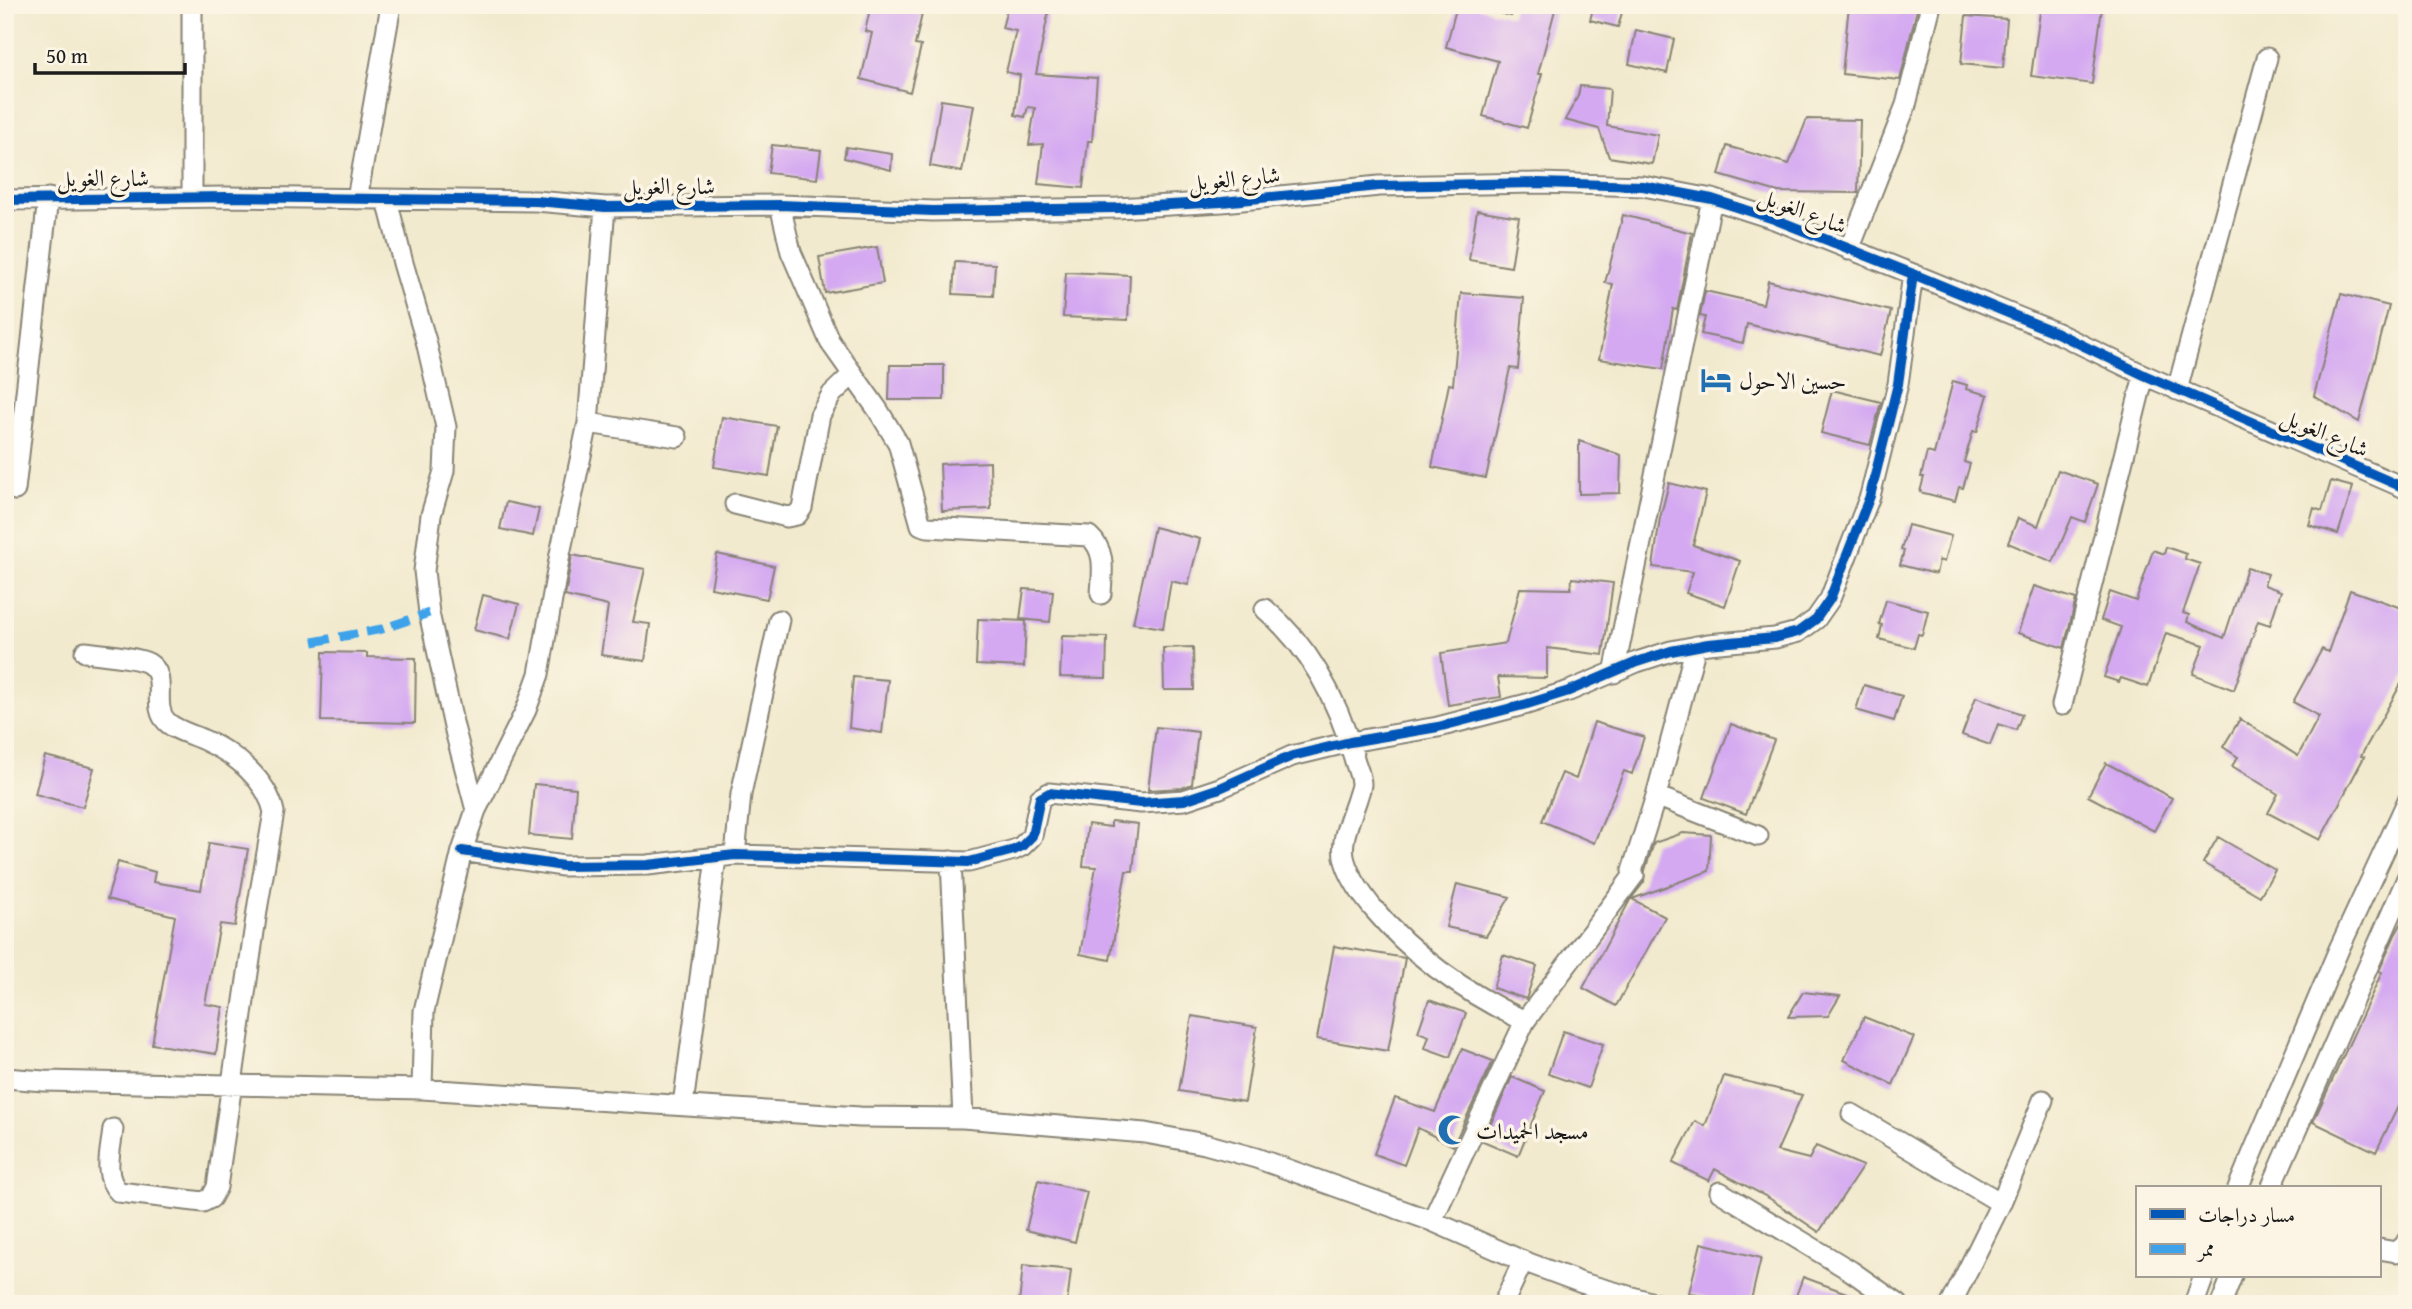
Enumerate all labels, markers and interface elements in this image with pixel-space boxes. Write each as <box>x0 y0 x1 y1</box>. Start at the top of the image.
scale bar <box>35 32 186 76</box>
text: 50 m <box>46 40 88 71</box>
street label: شارع الغويل <box>1187 158 1282 202</box>
street label: شارع الغويل <box>57 161 149 198</box>
street label: شارع الغويل <box>623 169 715 206</box>
street label: شارع الغويل <box>1753 178 1852 246</box>
hotel icon: حسين الاحول <box>1699 363 1733 397</box>
place label: حسين الاحول <box>1739 364 1846 397</box>
street label: شارع الغويل <box>2274 399 2374 469</box>
mosque icon: مسجد الحميدات <box>1436 1113 1470 1147</box>
place label: مسجد الحميدات <box>1476 1114 1589 1147</box>
legend <box>2136 1186 2380 1278</box>
text: مسار دراجات <box>2198 1199 2295 1230</box>
text: ممر <box>2196 1233 2215 1264</box>

